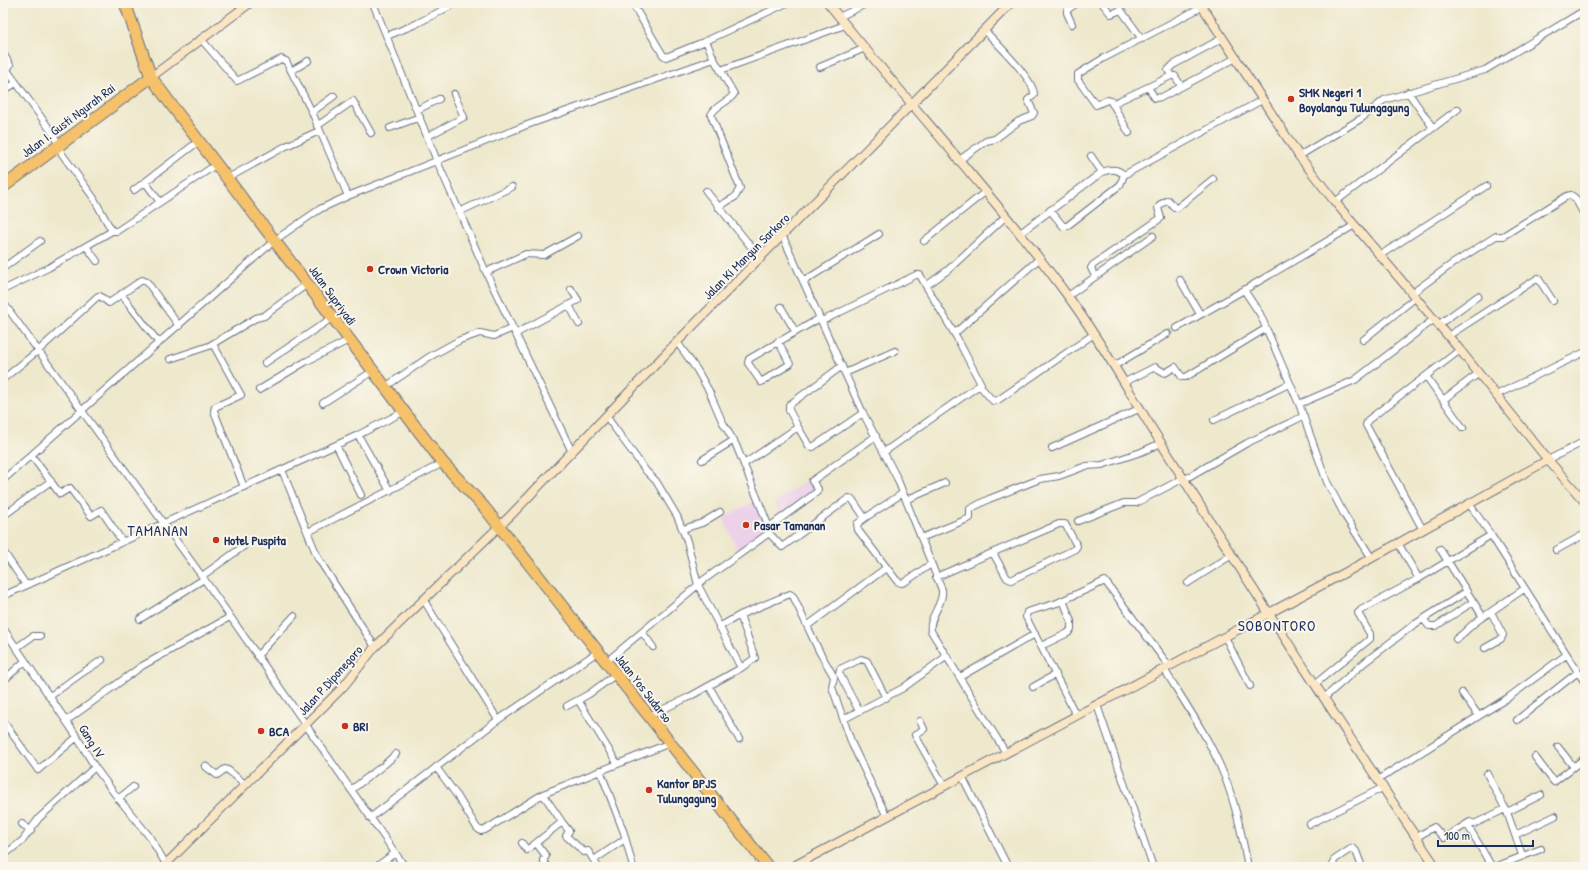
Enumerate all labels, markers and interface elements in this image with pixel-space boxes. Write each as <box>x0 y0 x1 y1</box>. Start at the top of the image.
street label: Jalan I. Gusti Ngurah Rai <box>17 79 119 161</box>
place label: SMK Negeri 1 Boyolangu Tulungagung <box>1299 83 1410 117</box>
marker: SMK Negeri 1 Boyolangu Tulungagung <box>1286 94 1296 104</box>
street label: Jalan Ki Mangun Sarkoro <box>699 209 793 303</box>
place label: Crown Victoria <box>378 260 449 278</box>
street label: Jalan Supriyadi <box>305 261 361 329</box>
marker: Crown Victoria <box>365 264 375 274</box>
place label: Pasar Tamanan <box>754 516 826 534</box>
district label: TAMANAN <box>128 520 188 541</box>
marker: Pasar Tamanan <box>741 520 751 530</box>
place label: Hotel Puspita <box>224 531 287 550</box>
marker: Hotel Puspita <box>211 535 221 545</box>
district label: SOBONTORO <box>1238 615 1316 636</box>
street label: Jalan P.Diponegoro <box>294 641 366 719</box>
street label: Jalan Yos Sudarso <box>611 650 677 726</box>
place label: BRI <box>353 717 369 735</box>
street label: Gang IV <box>75 721 110 762</box>
marker: BRI <box>340 721 350 731</box>
place label: BCA <box>269 722 290 740</box>
marker: BCA <box>256 726 266 736</box>
place label: Kantor BPJS Tulungagung <box>656 774 717 808</box>
marker: Kantor BPJS Tulungagung <box>644 785 654 795</box>
scale bar <box>1438 822 1533 848</box>
text: 100 m <box>1444 827 1470 844</box>

